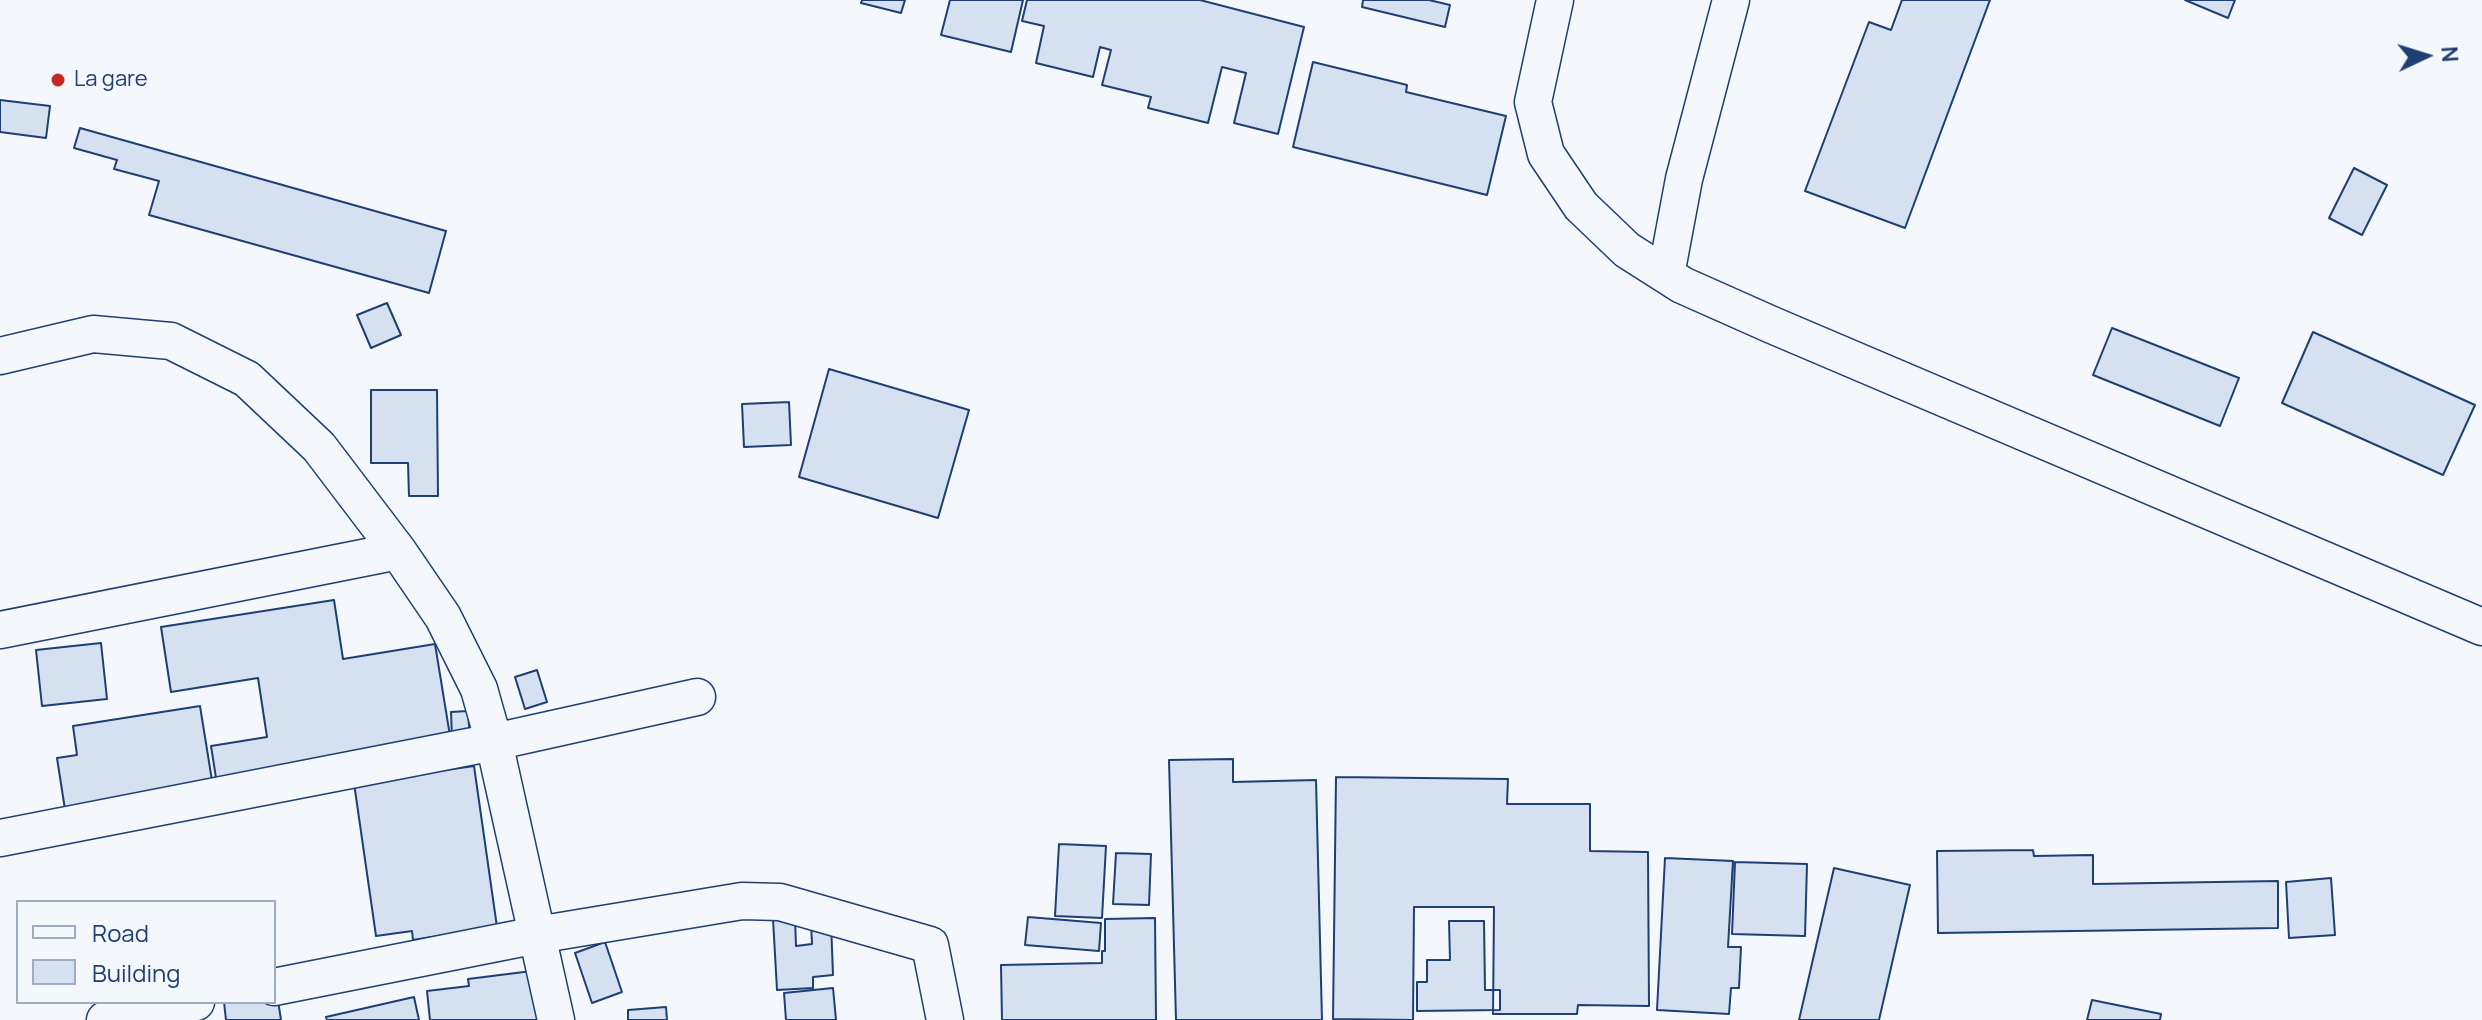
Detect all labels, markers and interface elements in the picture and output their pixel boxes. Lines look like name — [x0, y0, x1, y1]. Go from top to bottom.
north arrow — [2386, 16, 2466, 96]
text: N — [2434, 45, 2465, 63]
place label: La gare — [74, 67, 148, 93]
marker: La gare — [49, 71, 67, 89]
legend — [16, 900, 276, 1004]
text: Road — [92, 916, 149, 949]
text: Building — [92, 956, 180, 989]

